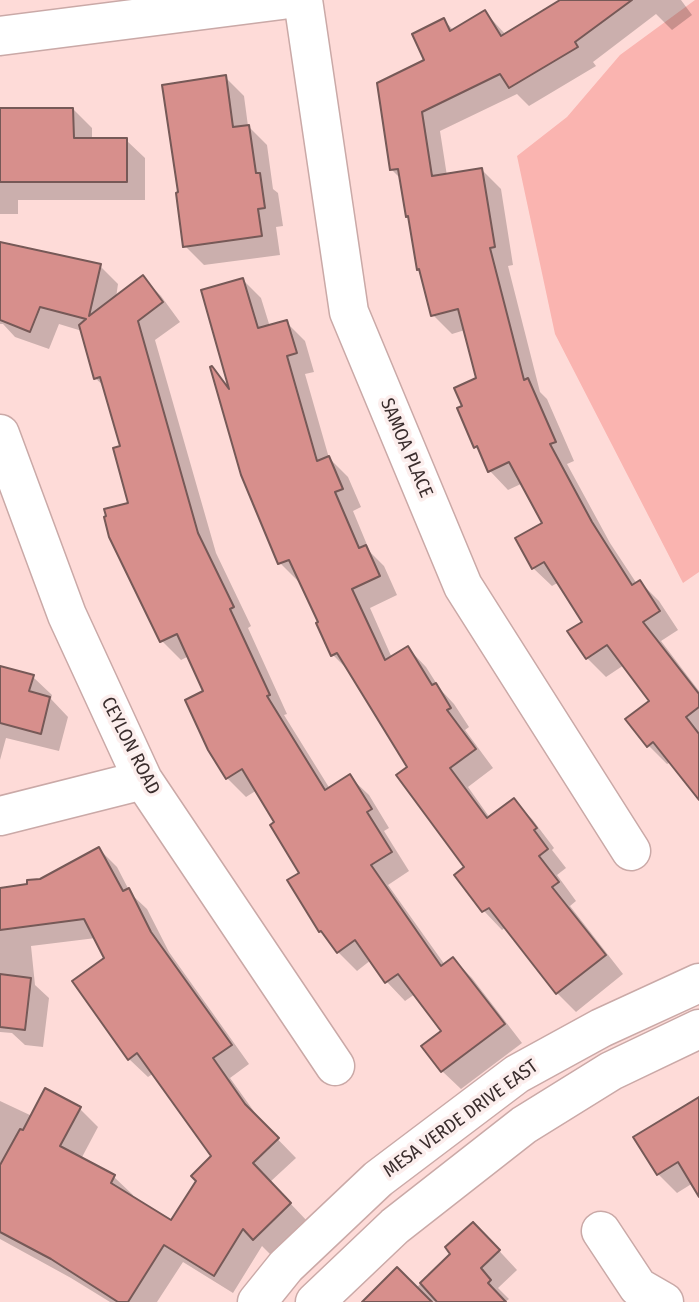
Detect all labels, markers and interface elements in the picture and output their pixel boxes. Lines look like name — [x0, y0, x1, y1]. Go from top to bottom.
street label: SAMOA PLACE — [375, 395, 437, 501]
street label: CEYLON ROAD — [96, 693, 164, 799]
street label: MESA VERDE DRIVE EAST — [379, 1055, 543, 1183]

